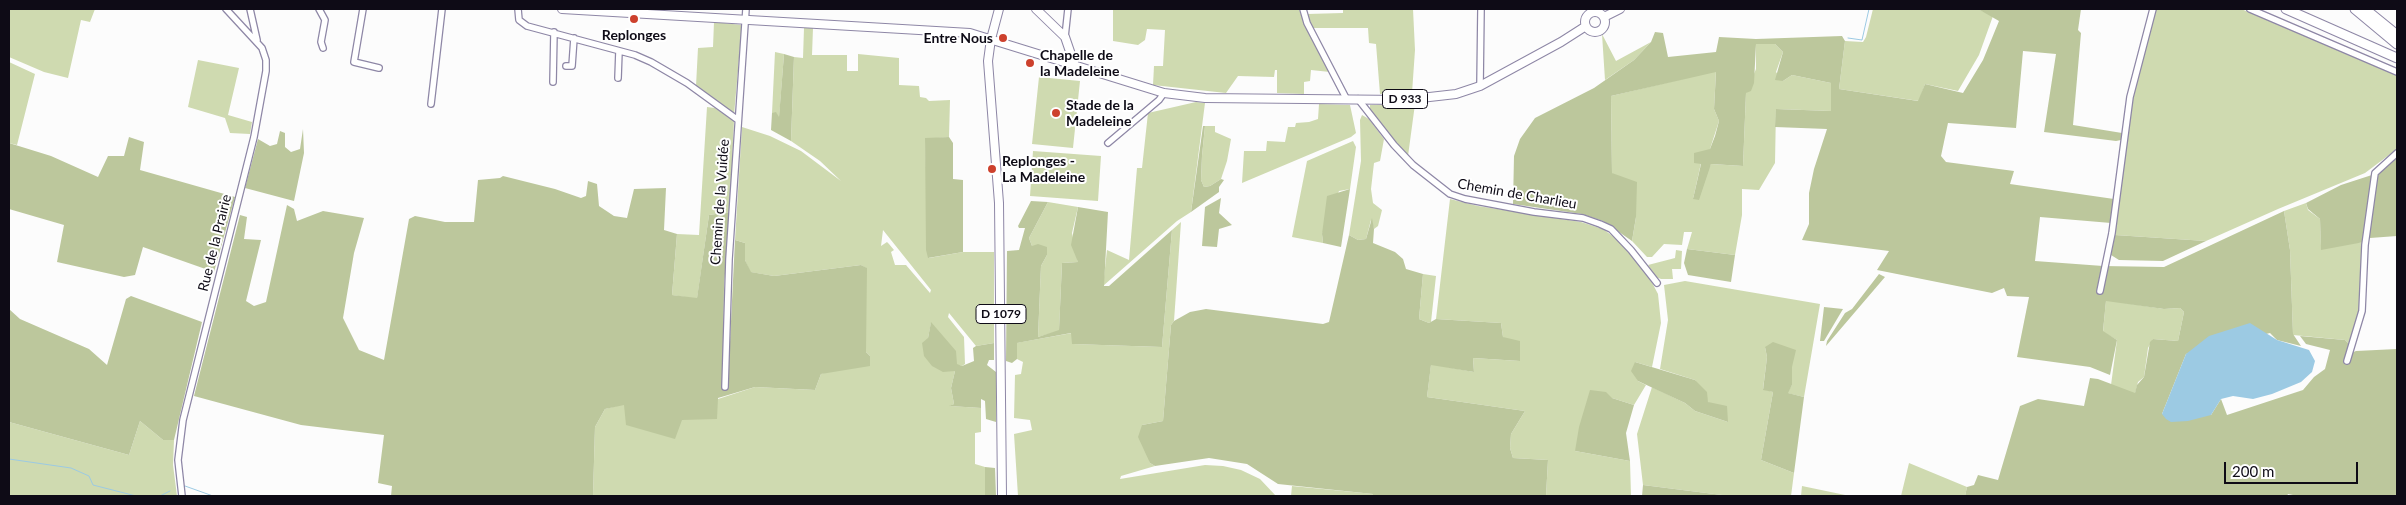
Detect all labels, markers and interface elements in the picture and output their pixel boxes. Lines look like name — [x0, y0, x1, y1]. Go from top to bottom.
marker: Replonges — [628, 13, 640, 25]
place label: Replonges — [602, 27, 666, 43]
place label: Entre Nous — [924, 30, 993, 46]
marker: Entre Nous — [997, 32, 1009, 44]
place label: Chapelle de la Madeleine — [1040, 47, 1119, 80]
marker: Chapelle de la Madeleine — [1024, 57, 1036, 69]
road number: D 933 — [1382, 90, 1428, 108]
place label: Stade de la Madeleine — [1066, 97, 1134, 130]
marker: Stade de la Madeleine — [1050, 107, 1062, 119]
street label: Chemin de la Vuidée — [707, 139, 733, 265]
place label: Replonges - La Madeleine — [1002, 153, 1085, 186]
marker: Replonges - La Madeleine — [986, 163, 998, 175]
street label: Chemin de Charlieu — [1456, 175, 1578, 213]
street label: Rue de la Prairie — [195, 193, 235, 293]
road number: D 1079 — [976, 304, 1026, 324]
scale bar — [2226, 452, 2360, 484]
text: 200 m — [2232, 462, 2274, 480]

